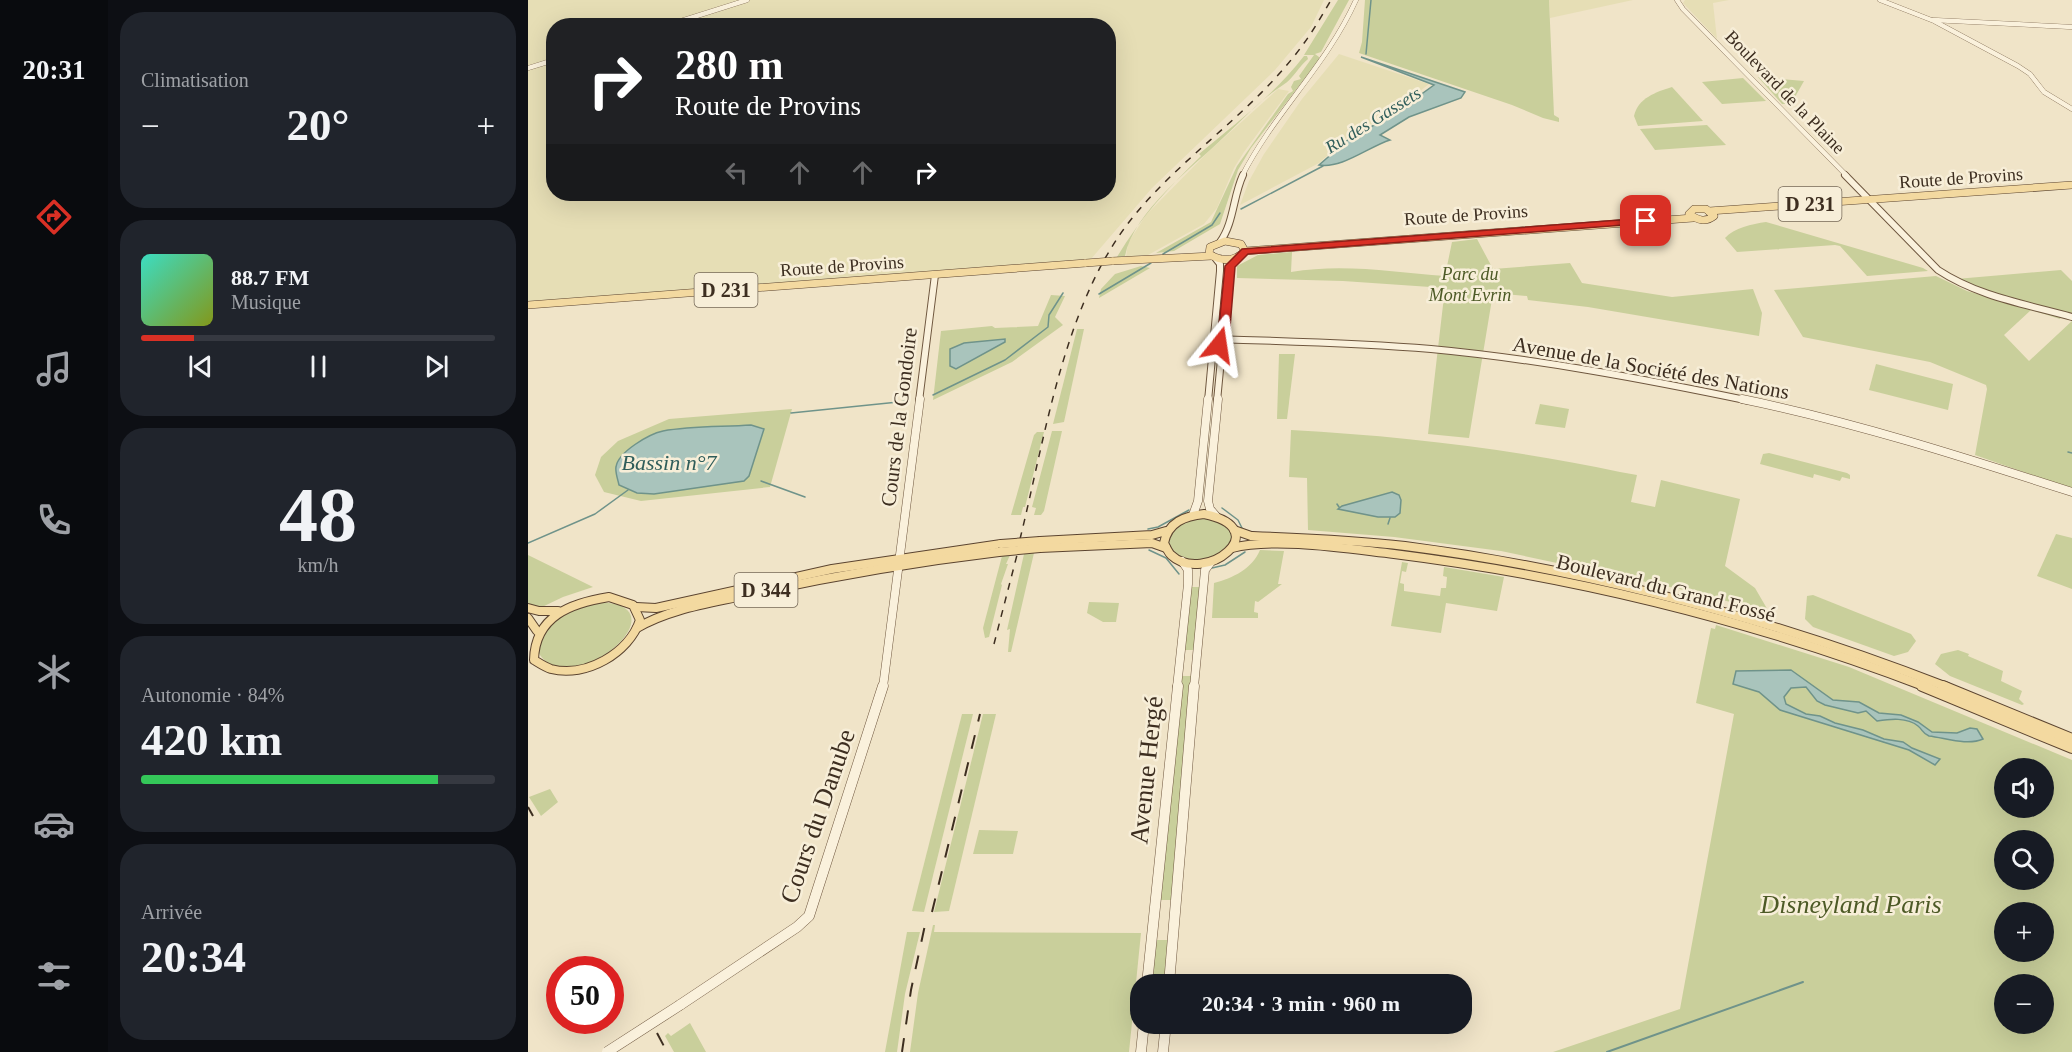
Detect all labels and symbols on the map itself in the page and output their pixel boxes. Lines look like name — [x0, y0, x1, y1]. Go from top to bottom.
street label: Boulevard de la Plaine — [1721, 26, 1849, 158]
water label: Ru des Gassets — [1321, 83, 1425, 158]
street label: Route de Provins — [1898, 164, 2024, 192]
road number: D 231 — [1778, 187, 1842, 221]
pin — [1620, 195, 1671, 246]
street label: Route de Provins — [1403, 201, 1529, 229]
street label: Route de Provins — [779, 252, 905, 280]
park label: Parc du Mont Evrin — [1428, 264, 1511, 305]
road number: D 231 — [694, 273, 758, 307]
position arrow — [1187, 313, 1251, 377]
street label: Cours de la Gondoire — [876, 326, 922, 508]
street label: Avenue de la Société des Nations — [1511, 332, 1791, 404]
water label: Bassin n°7 — [622, 450, 717, 475]
street label: Boulevard du Grand Fossé — [1554, 549, 1778, 627]
road number: D 344 — [734, 573, 798, 607]
street label: Avenue Hergé — [1124, 695, 1169, 845]
street label: Cours du Danube — [774, 725, 861, 907]
park label: Disneyland Paris — [1759, 890, 1942, 919]
speed limit sign: 50 — [546, 956, 624, 1034]

